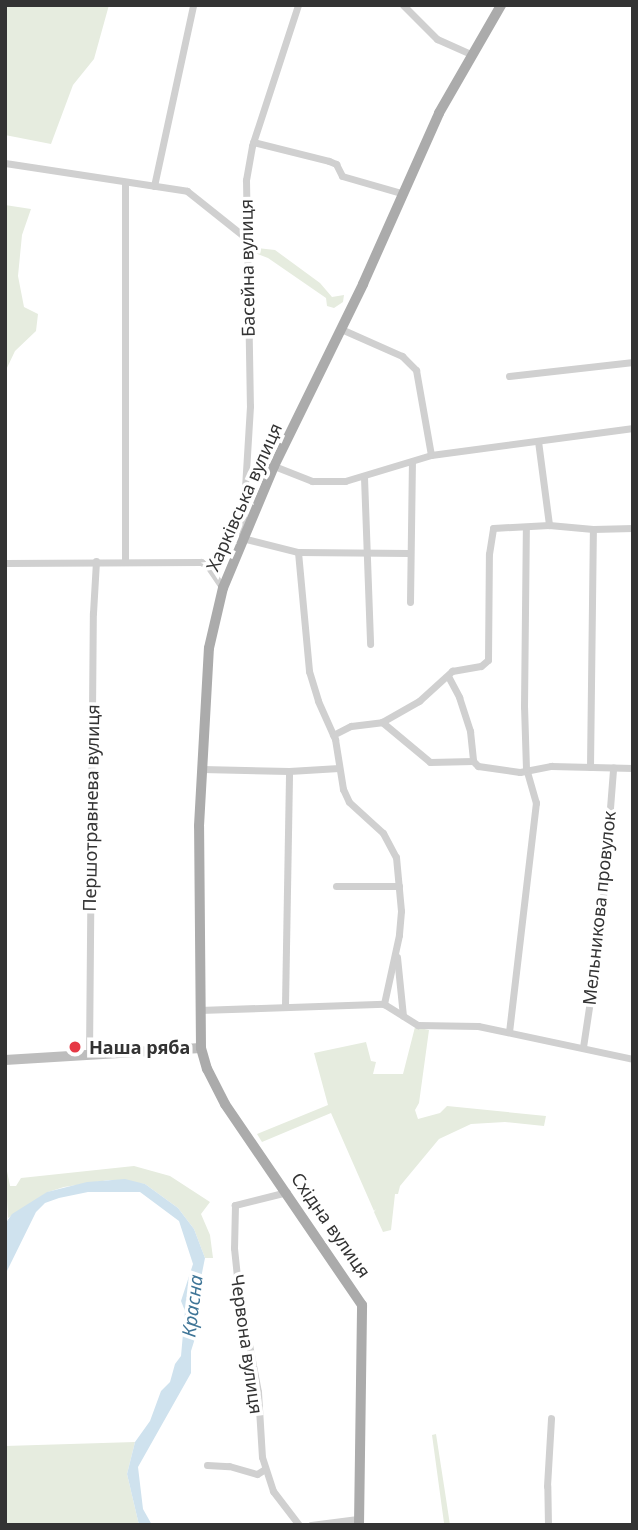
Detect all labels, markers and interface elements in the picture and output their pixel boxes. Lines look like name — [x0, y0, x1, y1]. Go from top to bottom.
street label: Басейна вулиця — [235, 199, 259, 337]
street label: Харківська вулиця — [202, 420, 286, 574]
street label: Першотравнева вулиця — [78, 704, 104, 912]
street label: Мельникова провулок — [578, 810, 620, 1006]
place label: Наша ряба — [89, 1036, 190, 1058]
marker: Наша ряба — [67, 1039, 83, 1055]
street label: Східна вулиця — [287, 1168, 375, 1282]
water label: Красна — [178, 1273, 208, 1339]
street label: Червона вулиця — [226, 1273, 268, 1415]

